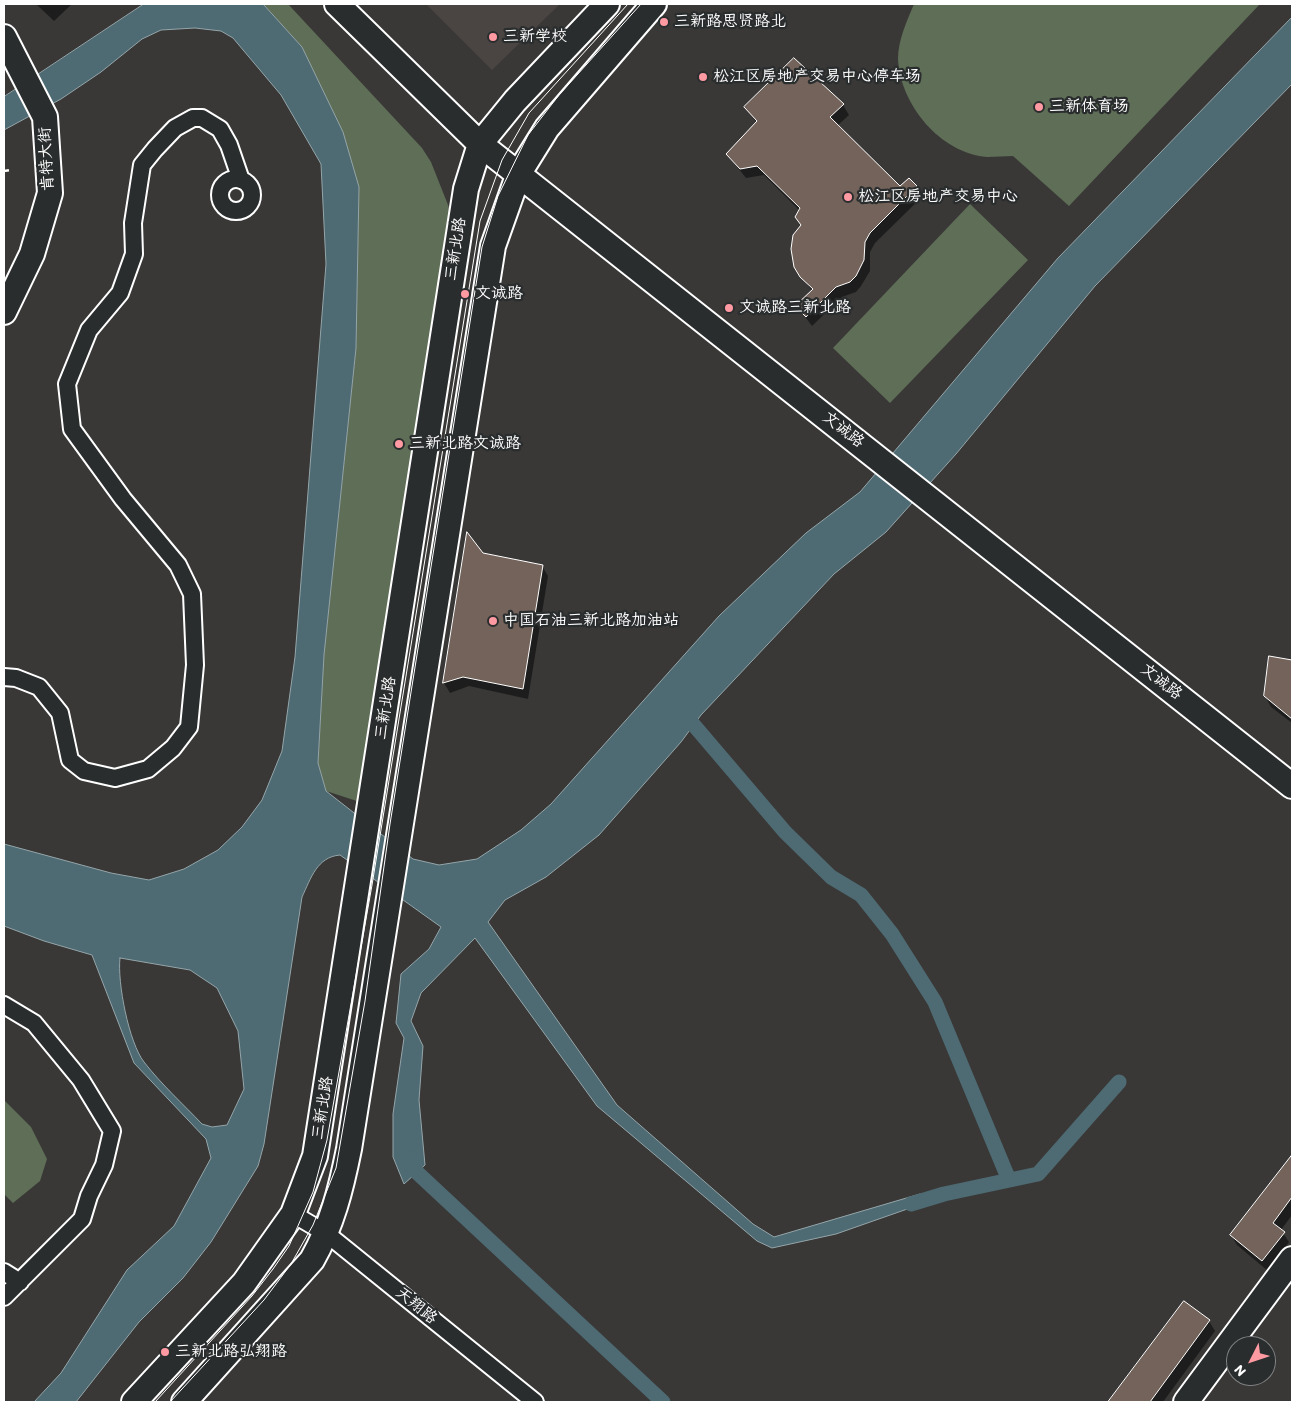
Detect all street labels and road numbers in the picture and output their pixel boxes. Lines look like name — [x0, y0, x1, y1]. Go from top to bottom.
street label: 肯特大街 — [36, 127, 58, 191]
street label: 三新北路 — [442, 216, 470, 282]
street label: 文诚路 — [818, 408, 868, 452]
street label: 文诚路 — [1136, 660, 1186, 704]
street label: 三新北路 — [372, 675, 400, 741]
street label: 三新北路 — [309, 1075, 337, 1141]
street label: 天翔路 — [391, 1283, 441, 1329]

